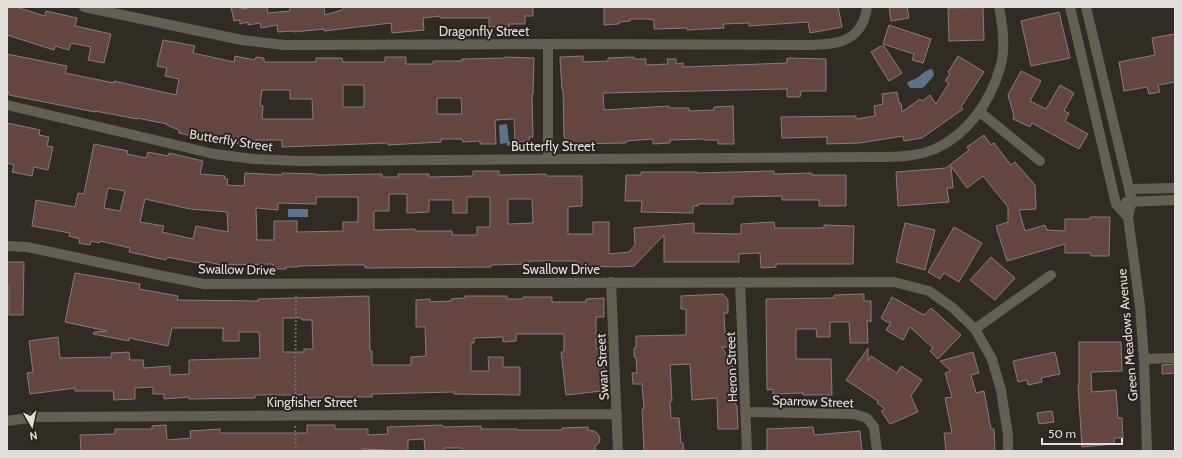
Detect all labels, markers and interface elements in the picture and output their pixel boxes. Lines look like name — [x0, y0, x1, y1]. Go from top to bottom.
street label: Dragonfly Street — [439, 23, 530, 39]
street label: Butterfly Street — [188, 126, 274, 155]
street label: Butterfly Street — [511, 138, 596, 154]
street label: Swallow Drive — [198, 260, 276, 278]
street label: Swallow Drive — [522, 261, 600, 277]
street label: Green Meadows Avenue — [1113, 268, 1141, 402]
street label: Heron Street — [722, 331, 740, 402]
street label: Swan Street — [592, 333, 612, 401]
street label: Sparrow Street — [772, 392, 855, 410]
street label: Kingfisher Street — [267, 394, 358, 410]
north arrow — [12, 406, 52, 446]
scale bar — [1042, 420, 1122, 446]
text: 50 m — [1048, 426, 1076, 441]
text: N — [29, 428, 39, 443]

